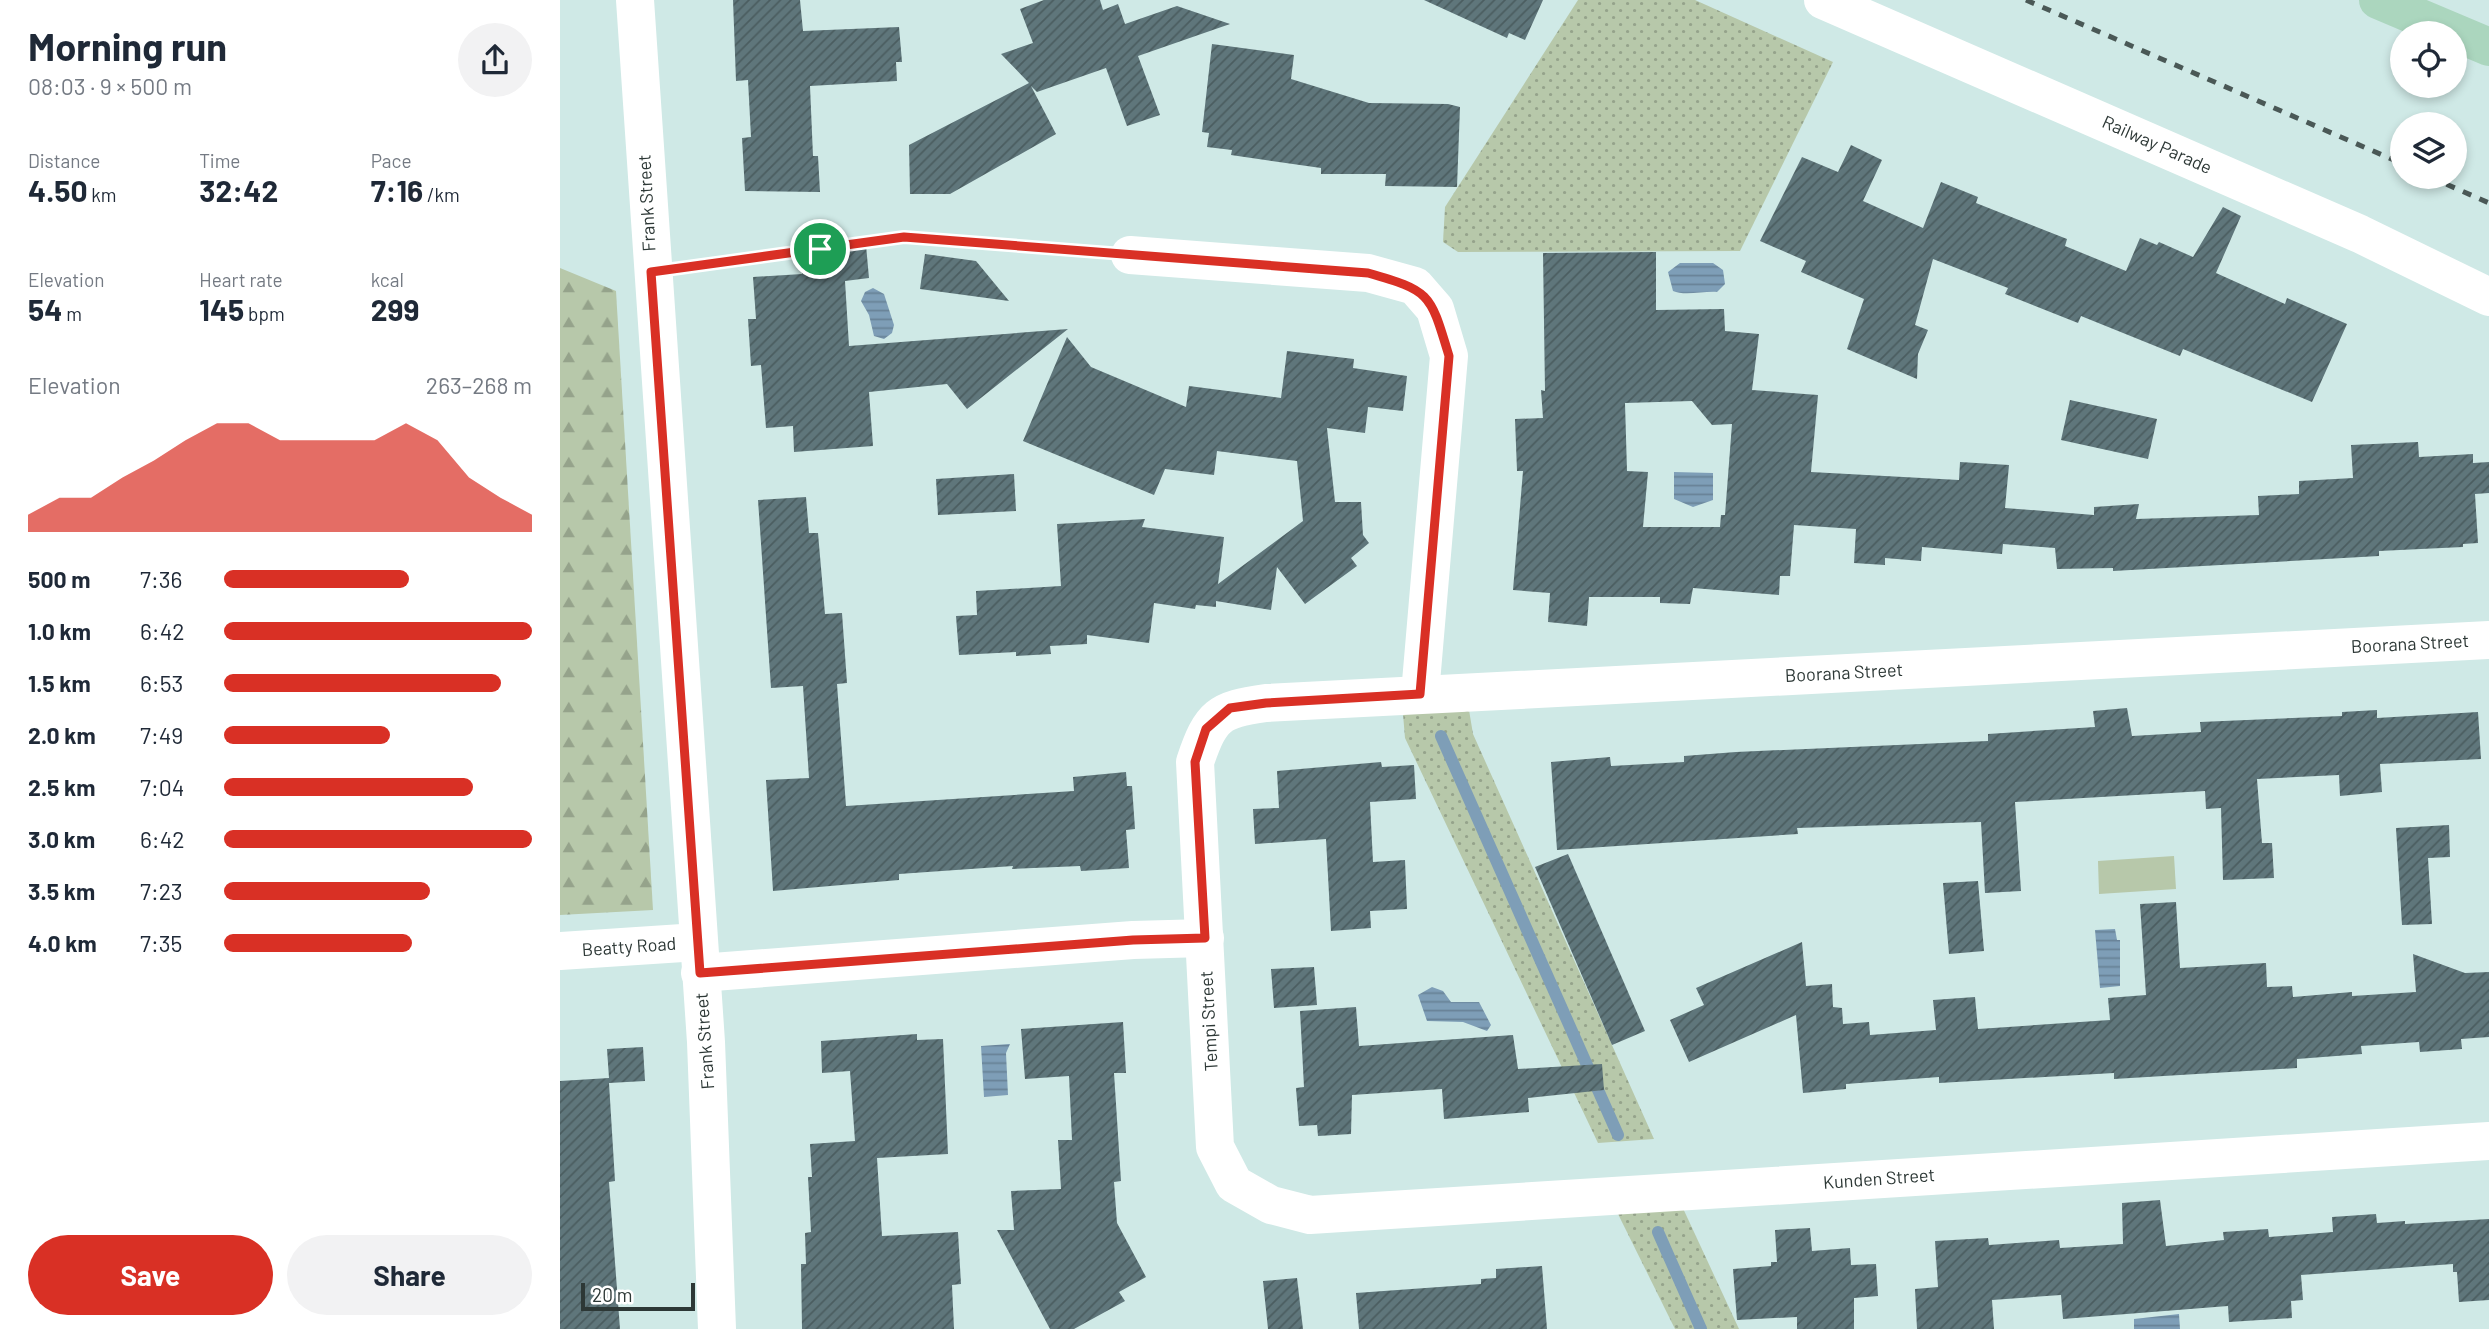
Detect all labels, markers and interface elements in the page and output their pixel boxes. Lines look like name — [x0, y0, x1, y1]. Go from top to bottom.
map controls — [2390, 21, 2467, 189]
button: locate — [2390, 21, 2467, 98]
text: Morning run — [28, 23, 227, 69]
button: share — [458, 23, 532, 97]
text: 08:03 · 9 × 500 m — [28, 72, 192, 100]
street label: Railway Parade — [2099, 110, 2216, 178]
button: layers — [2390, 112, 2467, 189]
text: Distance — [28, 149, 100, 172]
text: Time — [199, 149, 240, 172]
text: Pace — [371, 149, 412, 172]
street label: Frank Street — [632, 154, 660, 252]
text: 4.50 — [28, 172, 88, 208]
text: 32:42 — [199, 172, 278, 208]
text: 7:16 — [371, 172, 423, 208]
text: km — [88, 183, 117, 206]
text: /km — [423, 183, 460, 206]
pin — [790, 219, 850, 279]
icon: arrive — [801, 230, 839, 268]
text: Elevation — [28, 268, 105, 291]
text: Heart rate — [199, 268, 283, 291]
text: kcal — [371, 268, 404, 291]
text: 54 — [28, 291, 62, 327]
text: 145 — [199, 291, 244, 327]
text: 299 — [371, 291, 419, 327]
text: m — [62, 302, 82, 325]
text: bpm — [244, 302, 285, 325]
text: Elevation — [28, 371, 121, 399]
text: 263–268 m — [426, 371, 532, 399]
text: 500 m — [28, 565, 90, 593]
text: 7:36 — [140, 565, 182, 593]
text: 1.0 km — [28, 617, 91, 645]
text: 6:42 — [140, 617, 185, 645]
street label: Boorana Street — [2350, 629, 2470, 657]
street label: Boorana Street — [1784, 658, 1904, 686]
text: 1.5 km — [28, 669, 91, 697]
text: 6:53 — [140, 669, 183, 697]
text: 2.0 km — [28, 721, 96, 749]
text: 7:49 — [140, 721, 183, 749]
text: 2.5 km — [28, 773, 96, 801]
text: 7:04 — [140, 773, 184, 801]
text: 3.0 km — [28, 825, 95, 853]
text: 6:42 — [140, 825, 185, 853]
text: 3.5 km — [28, 877, 95, 905]
text: 7:23 — [140, 877, 183, 905]
text: 4.0 km — [28, 929, 97, 957]
text: 7:35 — [140, 929, 182, 957]
street label: Beatty Road — [581, 932, 677, 960]
street label: Tempi Street — [1194, 970, 1222, 1072]
street label: Frank Street — [690, 992, 718, 1090]
street label: Kunden Street — [1822, 1163, 1936, 1193]
button: Save — [28, 1235, 273, 1315]
button: Share — [287, 1235, 532, 1315]
scale bar — [581, 1280, 695, 1312]
text: 20 m — [592, 1283, 632, 1306]

